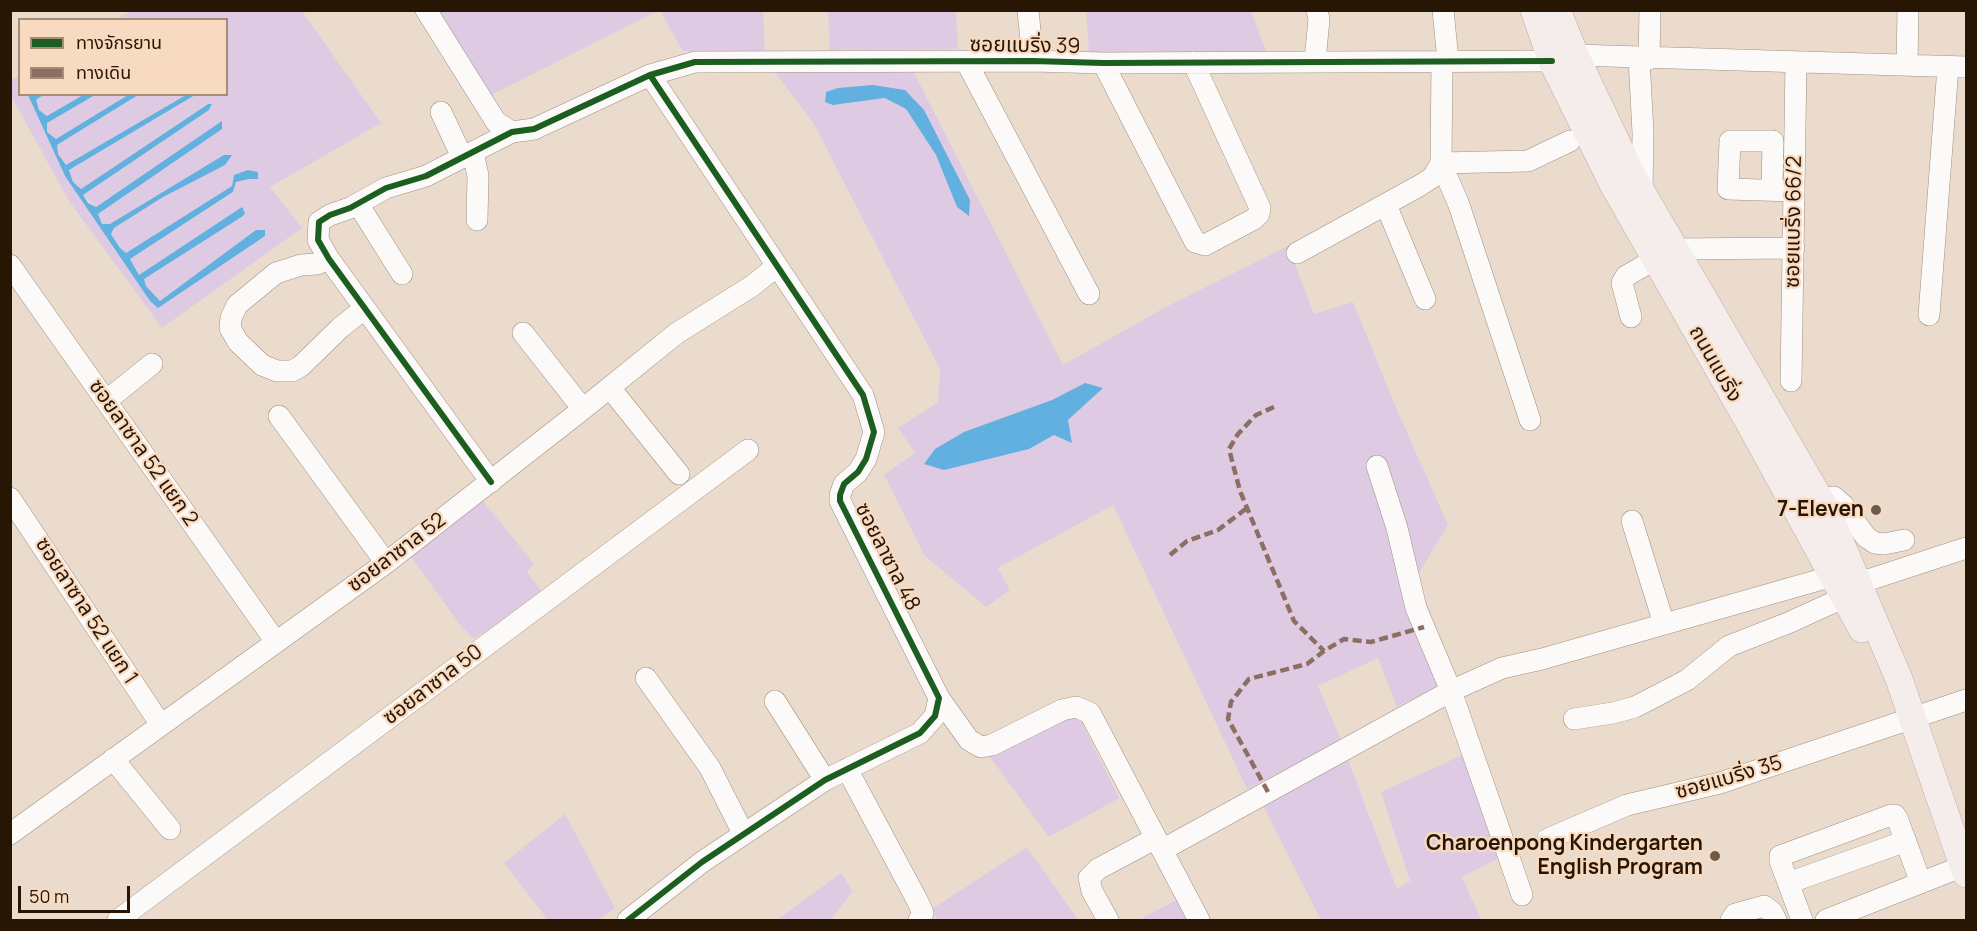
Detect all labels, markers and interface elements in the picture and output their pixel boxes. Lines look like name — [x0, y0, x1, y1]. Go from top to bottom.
legend — [18, 18, 228, 96]
text: ทางจักรยาน — [76, 30, 162, 54]
street label: ซอยแบริ่ง 39 — [969, 32, 1081, 60]
text: ทางเดิน — [76, 60, 131, 84]
street label: ซอยแบริ่ง 66/2 — [1780, 156, 1808, 288]
street label: ถนนแบริ่ง — [1683, 321, 1747, 407]
street label: ซอยลาซาล 52 แยก 2 — [83, 375, 203, 531]
place label: 7-Eleven — [1777, 497, 1864, 523]
street label: ซอยลาซาล 48 — [849, 499, 925, 615]
marker: 7-Eleven — [1869, 503, 1883, 517]
street label: ซอยลาซาล 52 — [343, 508, 451, 598]
street label: ซอยลาซาล 52 แยก 1 — [29, 533, 143, 689]
street label: ซอยลาซาล 50 — [378, 639, 488, 731]
street label: ซอยแบริ่ง 35 — [1673, 751, 1785, 805]
place label: Charoenpong Kindergarten English Program — [1426, 831, 1703, 881]
marker: Charoenpong Kindergarten English Program — [1708, 849, 1722, 863]
scale bar — [21, 874, 134, 912]
text: 50 m — [29, 884, 69, 908]

